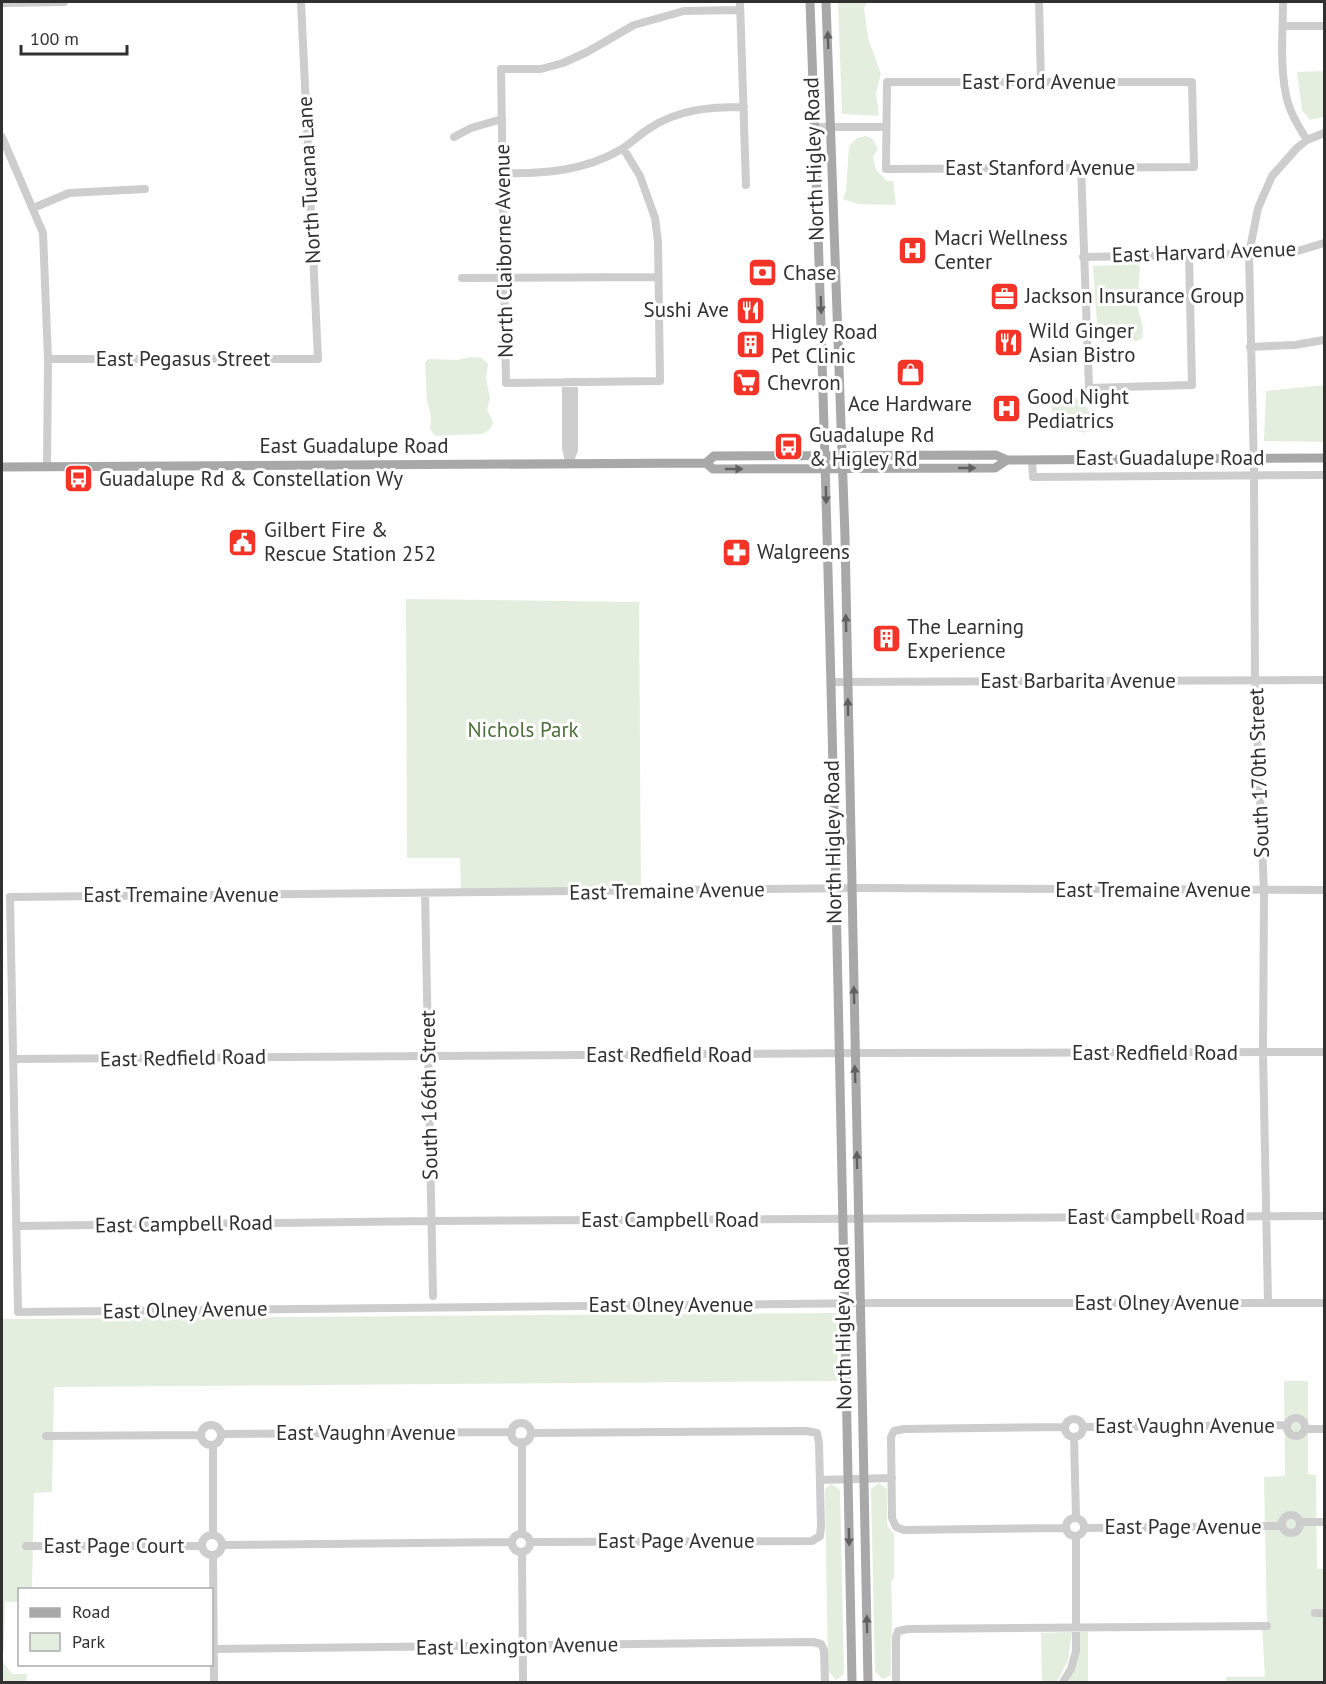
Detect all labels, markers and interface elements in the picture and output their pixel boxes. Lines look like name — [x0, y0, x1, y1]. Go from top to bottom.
scale bar — [21, 18, 128, 56]
text: 100 m — [30, 27, 79, 50]
one-way arrow — [823, 31, 832, 50]
street label: East Ford Avenue — [962, 68, 1116, 95]
street label: North Higley Road — [797, 77, 830, 241]
street label: North Tucana Lane — [291, 95, 326, 265]
street label: North Claiborne Avenue — [488, 144, 519, 358]
street label: East Stanford Avenue — [945, 154, 1135, 181]
place label: Macri Wellness Center — [934, 224, 1068, 275]
hospital icon: Macri Wellness Center — [897, 234, 929, 266]
street label: East Harvard Avenue — [1111, 235, 1297, 268]
bank icon: Chase — [746, 257, 778, 289]
place label: Chase — [783, 259, 836, 286]
office icon: Jackson Insurance Group — [988, 280, 1020, 312]
place label: Jackson Insurance Group — [1024, 282, 1244, 309]
restaurant icon: Sushi Ave — [734, 294, 766, 326]
place label: Sushi Ave — [644, 296, 729, 323]
one-way arrow — [816, 296, 826, 315]
place label: Wild Ginger Asian Bistro — [1029, 317, 1136, 368]
place label: Higley Road Pet Clinic — [771, 318, 877, 369]
restaurant icon: Wild Ginger Asian Bistro — [992, 327, 1024, 359]
building icon: Higley Road Pet Clinic — [734, 328, 766, 360]
street label: East Pegasus Street — [96, 345, 270, 372]
shop icon: Ace Hardware — [894, 357, 926, 389]
supermarket icon: Chevron — [730, 367, 762, 399]
place label: Chevron — [767, 369, 841, 396]
place label: Good Night Pediatrics — [1027, 383, 1129, 434]
place label: Ace Hardware — [848, 390, 972, 417]
hospital icon: Good Night Pediatrics — [990, 393, 1022, 425]
place label: Guadalupe Rd & Higley Rd — [809, 421, 934, 472]
bus stop icon: Guadalupe Rd & Higley Rd — [772, 431, 804, 463]
street label: East Guadalupe Road — [259, 432, 449, 459]
street label: East Guadalupe Road — [1075, 444, 1265, 471]
bus stop icon: Guadalupe Rd & Constellation Wy — [62, 463, 94, 495]
one-way arrow — [957, 463, 976, 473]
one-way arrow — [724, 464, 743, 474]
place label: Guadalupe Rd & Constellation Wy — [99, 465, 403, 492]
one-way arrow — [821, 486, 830, 505]
place label: Gilbert Fire & Rescue Station 252 — [264, 516, 436, 567]
public building icon: Gilbert Fire & Rescue Station 252 — [227, 526, 259, 558]
pharmacy icon: Walgreens — [720, 536, 752, 568]
place label: Walgreens — [757, 538, 850, 565]
one-way arrow — [842, 613, 851, 632]
place label: The Learning Experience — [907, 613, 1024, 664]
building icon: The Learning Experience — [870, 623, 902, 655]
street label: East Barbarita Avenue — [980, 667, 1176, 694]
street label: South 170th Street — [1242, 688, 1275, 858]
one-way arrow — [843, 697, 852, 716]
park label: Nichols Park — [467, 716, 579, 743]
street label: North Higley Road — [818, 760, 847, 924]
street label: East Tremaine Avenue — [569, 875, 765, 906]
street label: East Tremaine Avenue — [1055, 876, 1251, 903]
street label: East Tremaine Avenue — [83, 881, 279, 908]
one-way arrow — [849, 985, 859, 1004]
street label: South 166th Street — [414, 1010, 443, 1180]
street label: East Redfield Road — [1072, 1039, 1238, 1066]
street label: East Redfield Road — [586, 1041, 752, 1068]
street label: East Redfield Road — [100, 1043, 266, 1072]
one-way arrow — [850, 1064, 860, 1083]
one-way arrow — [852, 1150, 862, 1169]
street label: East Campbell Road — [1067, 1203, 1245, 1230]
street label: East Campbell Road — [581, 1206, 759, 1233]
street label: East Campbell Road — [95, 1208, 273, 1239]
street label: North Higley Road — [828, 1246, 857, 1410]
street label: East Olney Avenue — [1075, 1289, 1239, 1316]
street label: East Olney Avenue — [589, 1291, 753, 1318]
street label: East Olney Avenue — [102, 1295, 268, 1324]
street label: East Vaughn Avenue — [1095, 1412, 1275, 1439]
street label: East Vaughn Avenue — [276, 1419, 456, 1446]
street label: East Page Avenue — [1104, 1513, 1262, 1540]
street label: East Page Avenue — [597, 1527, 755, 1554]
one-way arrow — [844, 1528, 853, 1547]
street label: East Page Court — [44, 1532, 184, 1559]
legend — [18, 1588, 213, 1666]
text: Road — [72, 1600, 110, 1623]
one-way arrow — [862, 1615, 872, 1634]
text: Park — [72, 1630, 105, 1653]
street label: East Lexington Avenue — [416, 1630, 618, 1661]

